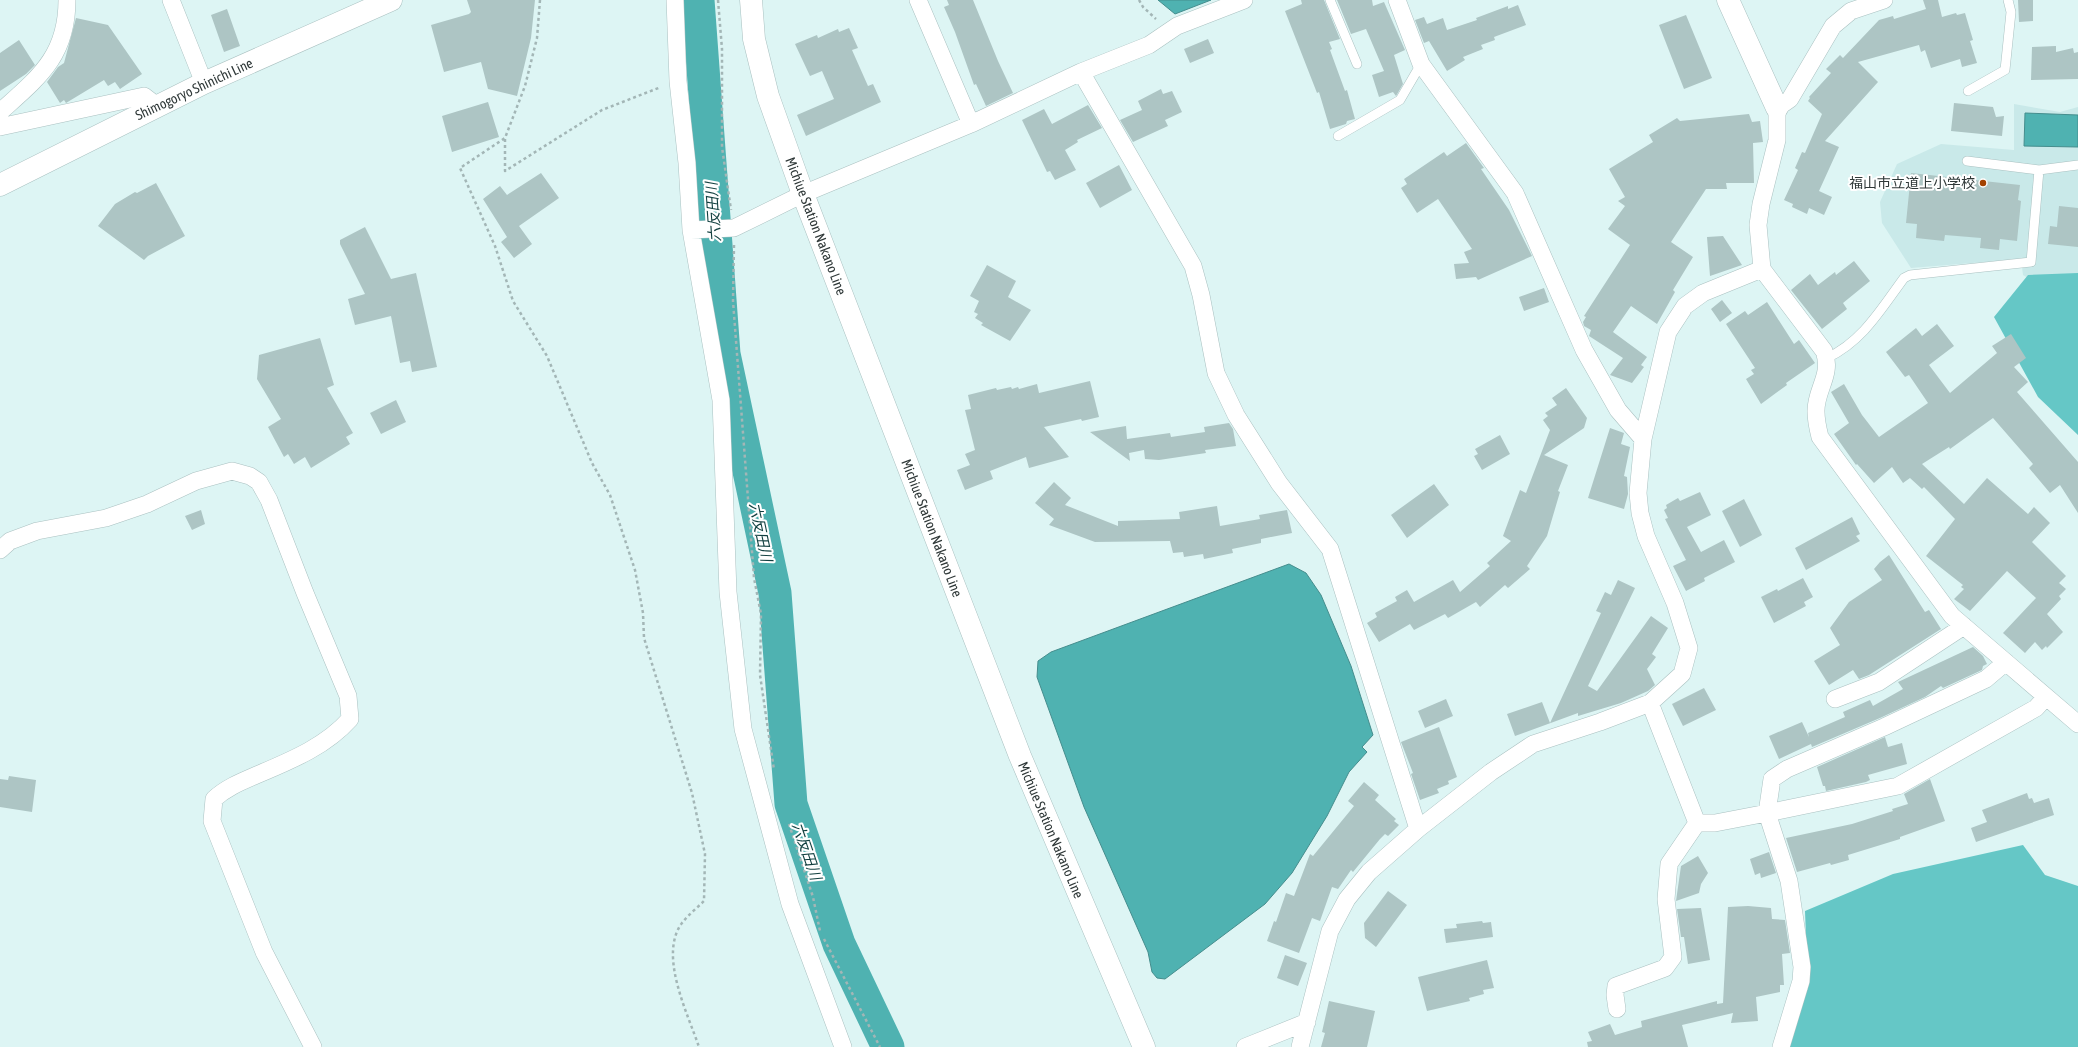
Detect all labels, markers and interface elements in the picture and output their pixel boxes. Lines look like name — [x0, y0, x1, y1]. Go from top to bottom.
street label: Shimogoryo Shinichi Line — [133, 55, 255, 123]
street label: Michiue Station Nakano Line — [782, 155, 850, 297]
place label: 福山市立道上小学校 — [1849, 175, 1975, 191]
marker: 福山市立道上小学校 — [1978, 178, 1988, 188]
water label: 六反田川 — [702, 179, 724, 243]
street label: Michiue Station Nakano Line — [898, 457, 966, 599]
water label: 六反田川 — [746, 501, 776, 565]
street label: Michiue Station Nakano Line — [1015, 760, 1087, 900]
water label: 六反田川 — [789, 820, 825, 884]

